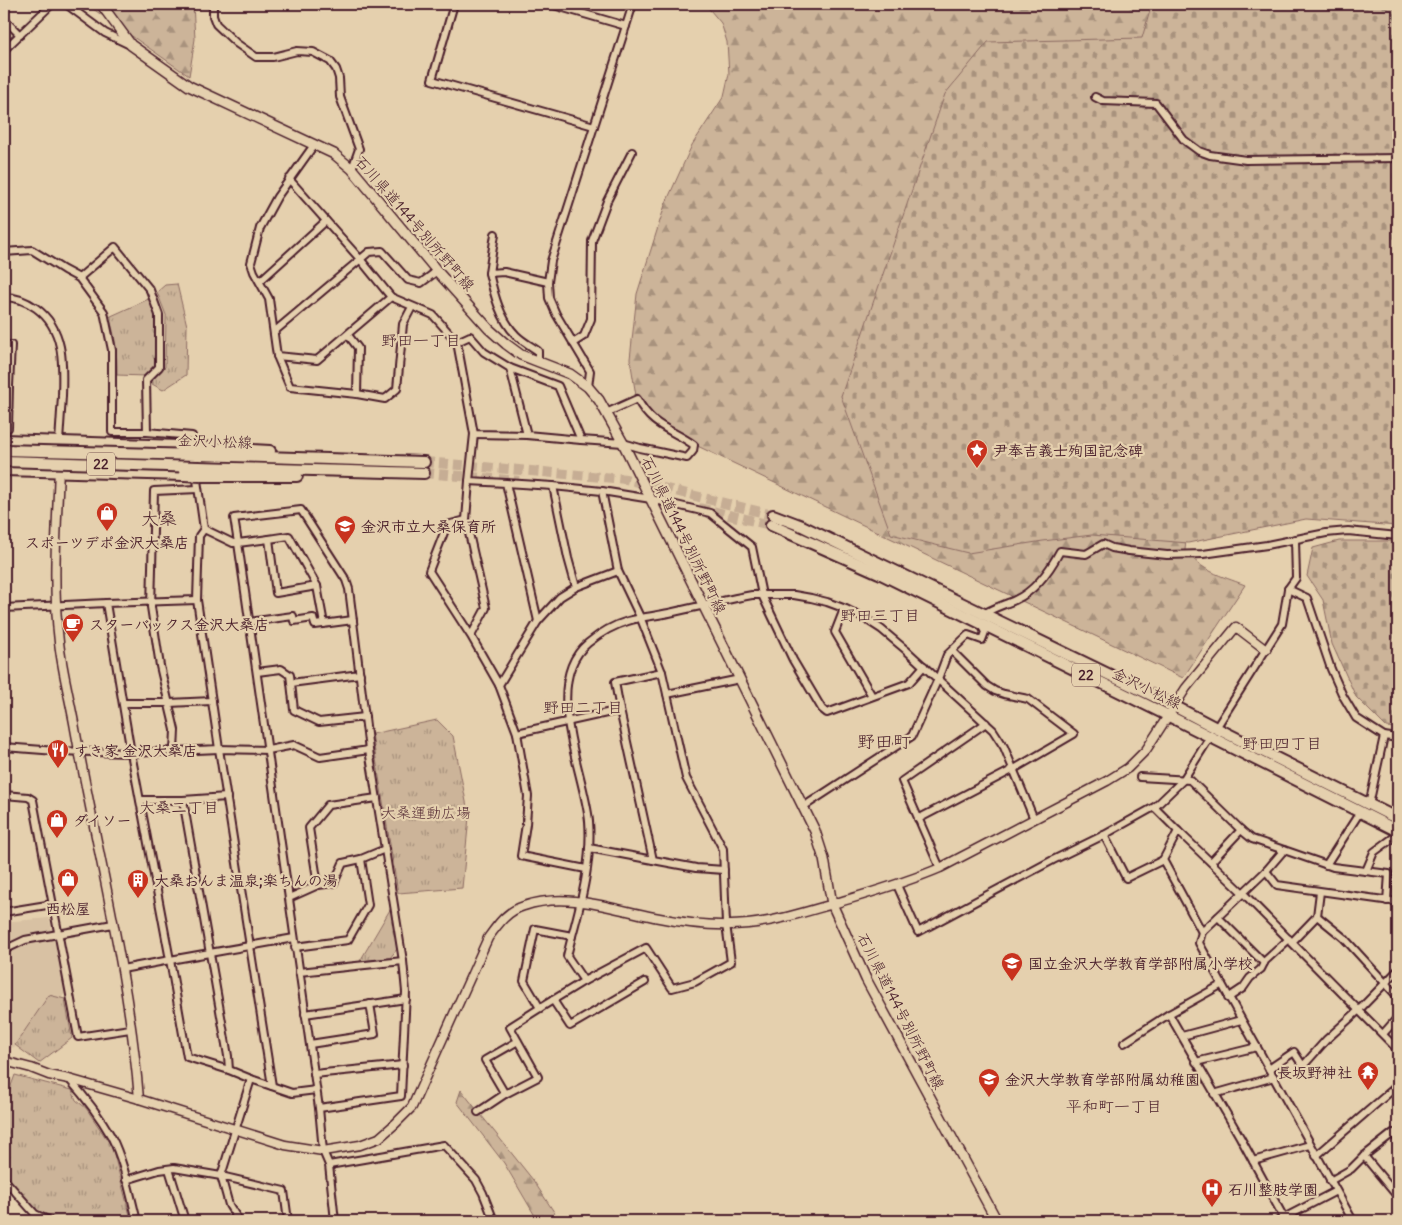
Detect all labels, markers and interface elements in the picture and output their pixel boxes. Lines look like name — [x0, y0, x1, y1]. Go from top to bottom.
street label: 石川県道144号別所野町線 — [351, 151, 479, 295]
district label: 野田一丁目 — [381, 330, 461, 350]
street label: 金沢小松線 — [177, 430, 253, 452]
place icon: 尹奉吉義士殉国記念碑 — [965, 438, 989, 469]
place label: 尹奉吉義士殉国記念碑 — [993, 441, 1143, 460]
road number: 22 — [87, 452, 115, 476]
street label: 石川県道144号別所野町線 — [637, 453, 731, 617]
shop icon: スポーツデポ金沢大桑店 — [95, 501, 119, 532]
district label: 大桑 — [141, 507, 177, 530]
school or university icon: 金沢市立大桑保育所 — [333, 514, 357, 545]
place label: 金沢市立大桑保育所 — [361, 517, 496, 536]
place label: スポーツデポ金沢大桑店 — [25, 533, 189, 552]
district label: 野田三丁目 — [840, 605, 920, 625]
cafe icon: スターバックス金沢大桑店 — [61, 612, 85, 643]
place label: スターバックス金沢大桑店 — [89, 615, 269, 634]
street label: 金沢小松線 — [1109, 663, 1185, 713]
road number: 22 — [1072, 664, 1100, 686]
district label: 野田二丁目 — [543, 697, 623, 717]
district label: 野田町 — [857, 730, 911, 753]
district label: 野田四丁目 — [1242, 733, 1322, 753]
restaurant icon: すき家 金沢大桑店 — [46, 738, 70, 769]
place label: すき家 金沢大桑店 — [74, 741, 198, 760]
district label: 大桑二丁目 — [139, 797, 219, 817]
park label: 大桑運動広場 — [381, 803, 471, 822]
shop icon: ダイソー — [45, 808, 69, 839]
place label: ダイソー — [73, 811, 132, 830]
shop icon: 西松屋 — [56, 867, 80, 898]
building icon: 大桑おんま温泉;楽ちんの湯 — [126, 868, 150, 899]
place label: 大桑おんま温泉;楽ちんの湯 — [154, 871, 338, 890]
place label: 西松屋 — [45, 899, 91, 918]
street label: 石川県道144号別所野町線 — [853, 929, 949, 1093]
school or university icon: 国立金沢大学教育学部附属小学校 — [1000, 951, 1024, 982]
place label: 国立金沢大学教育学部附属小学校 — [1028, 954, 1253, 973]
temple icon: 長坂野神社 — [1356, 1060, 1380, 1091]
place label: 長坂野神社 — [1277, 1063, 1352, 1082]
school or university icon: 金沢大学教育学部附属幼稚園 — [977, 1067, 1001, 1098]
place label: 金沢大学教育学部附属幼稚園 — [1005, 1070, 1200, 1089]
district label: 平和町一丁目 — [1066, 1096, 1162, 1116]
hospital icon: 石川整肢学園 — [1200, 1177, 1224, 1208]
place label: 石川整肢学園 — [1228, 1180, 1318, 1199]

